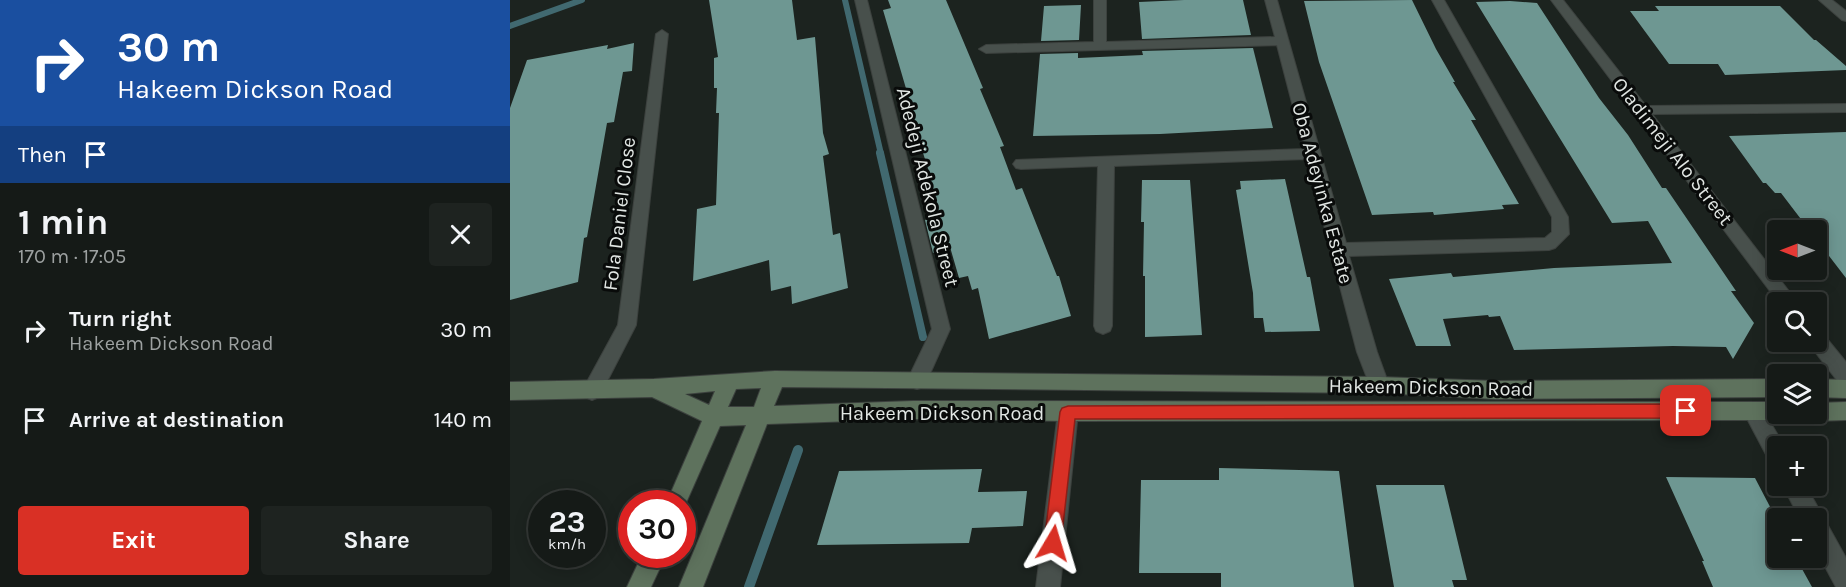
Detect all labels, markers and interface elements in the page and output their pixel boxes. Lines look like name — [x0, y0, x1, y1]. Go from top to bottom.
text: 30 m — [117, 22, 220, 72]
icon: right — [18, 24, 96, 102]
text: Hakeem Dickson Road — [117, 73, 393, 105]
street label: Oladimeji Alo Street — [1608, 73, 1738, 230]
street label: Adedeji Adekola Street — [892, 85, 964, 290]
street label: Oba Adeyinka Estate — [1287, 100, 1358, 286]
street label: Fola Daniel Close — [599, 136, 640, 292]
icon: arrive — [79, 138, 112, 171]
text: Then — [18, 142, 67, 168]
text: 1 min — [18, 201, 108, 243]
button: close — [429, 203, 492, 266]
north arrow — [1767, 220, 1827, 280]
map controls — [1767, 220, 1827, 568]
text: 170 m · 17:05 — [18, 245, 126, 268]
button: search — [1767, 292, 1827, 352]
text: Turn right — [69, 306, 172, 332]
icon: right — [18, 314, 51, 347]
text: 30 m — [440, 317, 492, 343]
text: Hakeem Dickson Road — [69, 332, 274, 355]
button: layers — [1767, 364, 1827, 424]
street label: Hakeem Dickson Road — [1328, 374, 1534, 401]
pin — [1660, 385, 1711, 436]
icon: arrive — [1669, 394, 1702, 427]
street label: Hakeem Dickson Road — [840, 402, 1044, 425]
icon: arrive — [18, 404, 51, 437]
text: Arrive at destination — [69, 407, 284, 433]
text: 140 m — [434, 407, 492, 433]
button: + — [1767, 436, 1827, 496]
speed limit sign: 30 — [618, 490, 696, 568]
text: 23 — [549, 504, 585, 540]
button: Exit — [18, 506, 249, 575]
button: Share — [261, 506, 492, 575]
button: − — [1767, 508, 1827, 568]
position arrow — [1021, 511, 1085, 575]
text: km/h — [548, 535, 586, 553]

